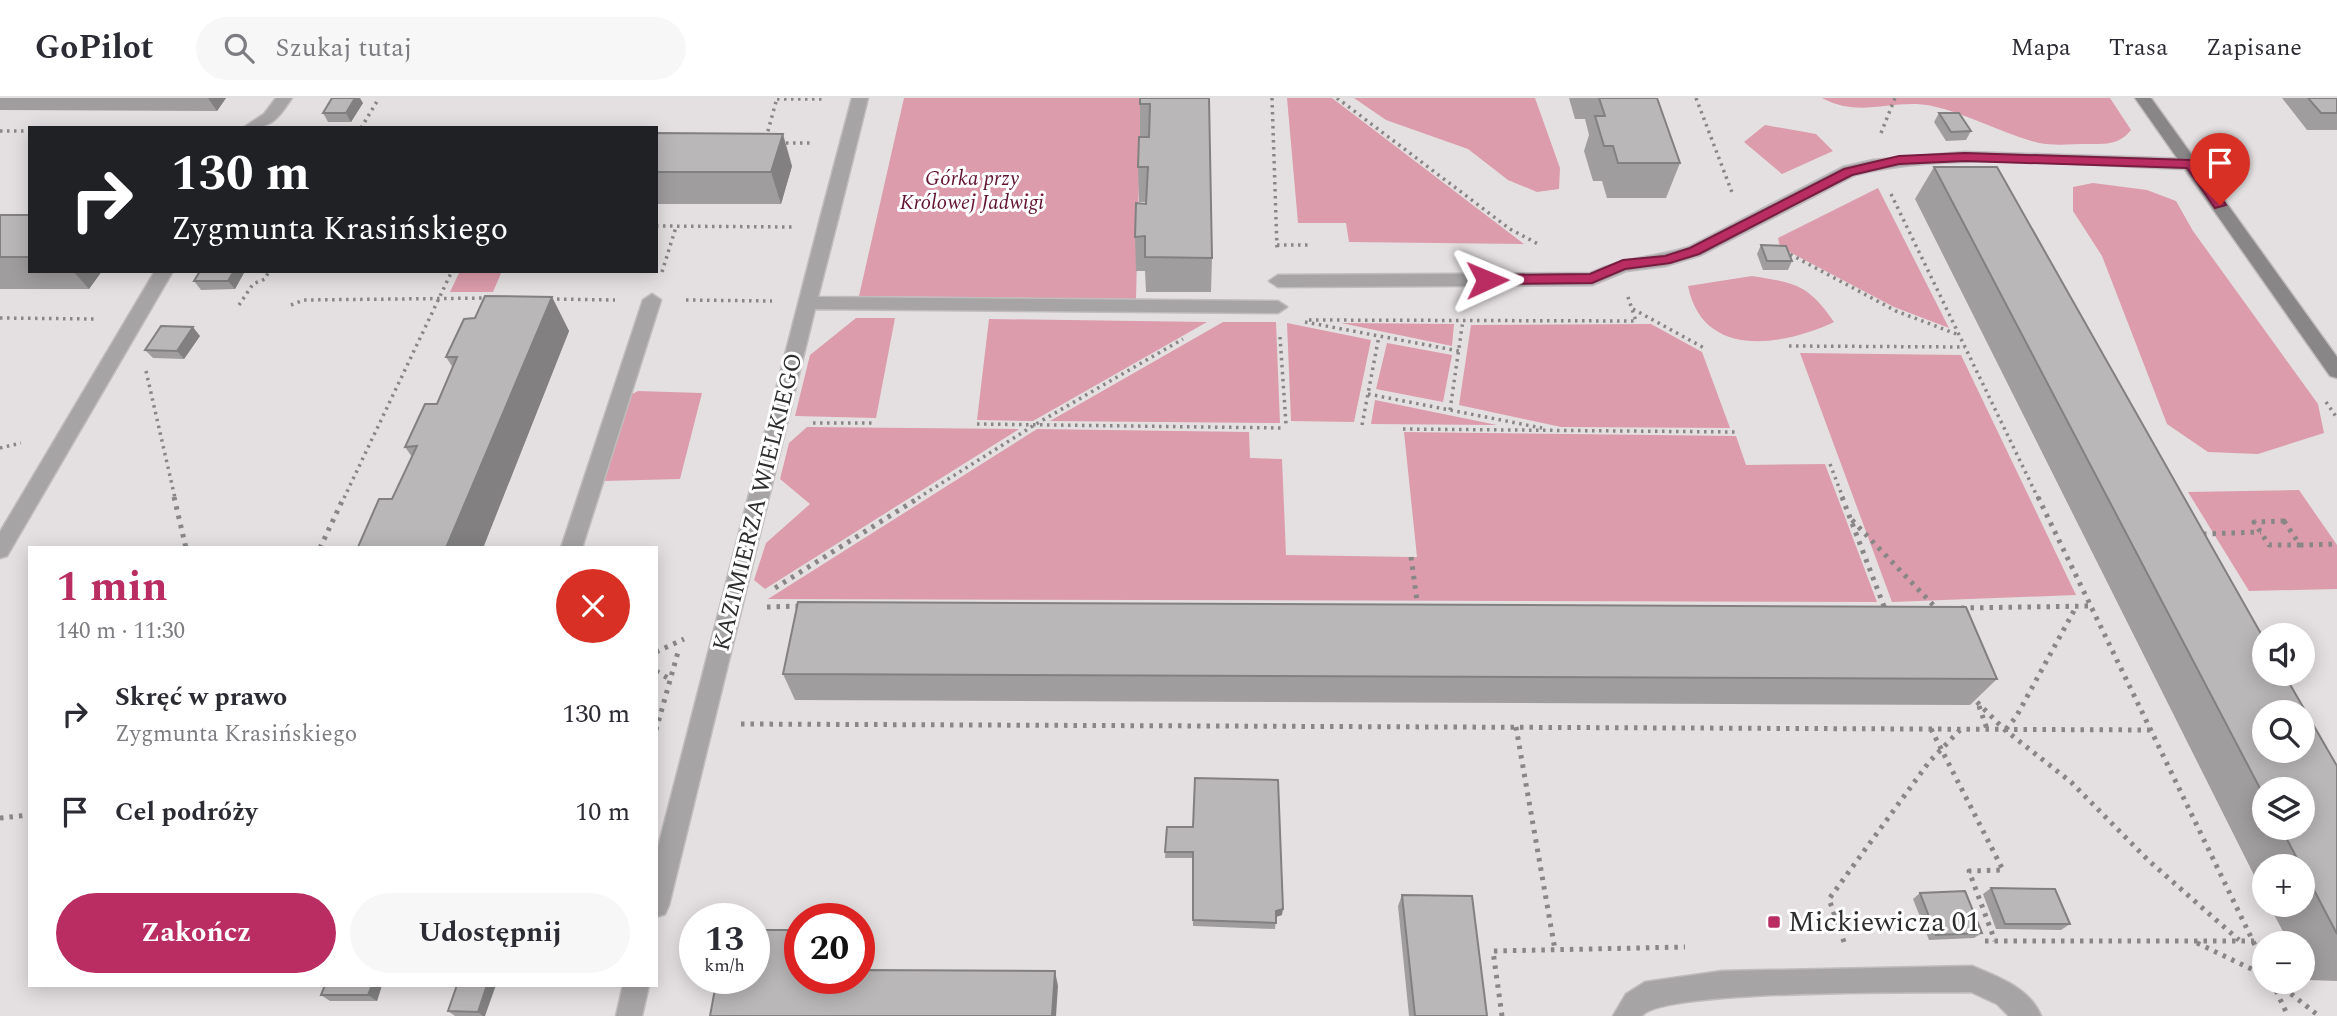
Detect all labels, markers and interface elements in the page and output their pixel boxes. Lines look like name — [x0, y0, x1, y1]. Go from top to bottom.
search box — [196, 17, 686, 80]
text: GoPilot — [35, 23, 154, 73]
text: Szukaj tutaj — [276, 28, 412, 68]
icon: search — [220, 29, 258, 67]
text: Mapa — [2011, 30, 2071, 66]
text: Trasa — [2109, 30, 2168, 66]
text: Zapisane — [2206, 30, 2302, 66]
pin — [2190, 133, 2250, 205]
text: 130 m — [171, 137, 310, 212]
icon: arrive — [2201, 144, 2239, 182]
icon: right — [56, 154, 147, 245]
park label: Górka przy Królowej Jadwigi — [900, 163, 1044, 219]
text: Zygmunta Krasińskiego — [171, 205, 508, 254]
position arrow — [1450, 243, 1524, 317]
street label: KAZIMIERZA WIELKIEGO — [704, 349, 812, 655]
text: 1 min — [56, 556, 168, 619]
button: close — [556, 569, 630, 643]
text: 140 m · 11:30 — [56, 614, 185, 649]
map controls — [2252, 623, 2315, 994]
button: sound — [2252, 623, 2315, 686]
text: Skręć w prawo — [115, 677, 287, 717]
text: 130 m — [562, 694, 630, 734]
icon: right — [56, 695, 94, 733]
button: search — [2252, 700, 2315, 763]
text: Zygmunta Krasińskiego — [115, 717, 357, 752]
button: layers — [2252, 777, 2315, 840]
text: Cel podróży — [115, 792, 257, 832]
text: 10 m — [575, 792, 630, 832]
icon: arrive — [56, 793, 94, 831]
button: + — [2252, 854, 2315, 917]
button: Zakończ — [56, 893, 336, 973]
button: Udostępnij — [350, 893, 630, 973]
place label: Mickiewicza 01 — [1788, 901, 1980, 944]
speed limit sign: 20 — [784, 903, 875, 994]
text: 13 — [705, 913, 744, 966]
marker: Mickiewicza 01 — [1766, 914, 1782, 930]
button: − — [2252, 931, 2315, 994]
text: km/h — [704, 952, 745, 979]

